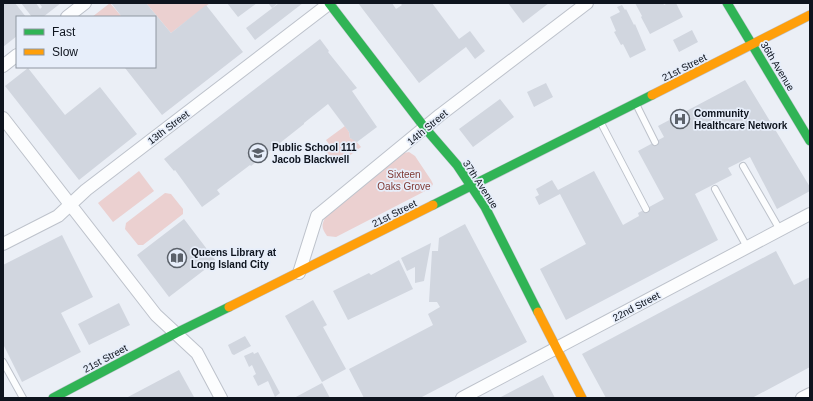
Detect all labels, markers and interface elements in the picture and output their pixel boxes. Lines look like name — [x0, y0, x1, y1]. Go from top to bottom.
legend — [16, 16, 156, 68]
text: Fast — [52, 25, 76, 39]
street label: 36th Avenue — [759, 40, 797, 93]
text: Slow — [52, 45, 78, 59]
street label: 21st Street — [660, 51, 708, 83]
street label: 14th Street — [405, 107, 450, 147]
street label: 13th Street — [145, 108, 191, 147]
hospital icon: Community Healthcare Network — [669, 108, 691, 130]
place label: Community Healthcare Network — [694, 108, 788, 131]
school or university icon: Public School 111 Jacob Blackwell — [247, 142, 269, 164]
place label: Public School 111 Jacob Blackwell — [272, 142, 357, 165]
street label: 37th Avenue — [461, 158, 501, 211]
park label: Sixteen Oaks Grove — [377, 169, 431, 192]
street label: 21st Street — [370, 197, 418, 229]
library icon: Queens Library at Long Island City — [166, 247, 188, 269]
place label: Queens Library at Long Island City — [191, 247, 277, 270]
street label: 22nd Street — [611, 289, 662, 323]
street label: 21st Street — [81, 342, 129, 375]

